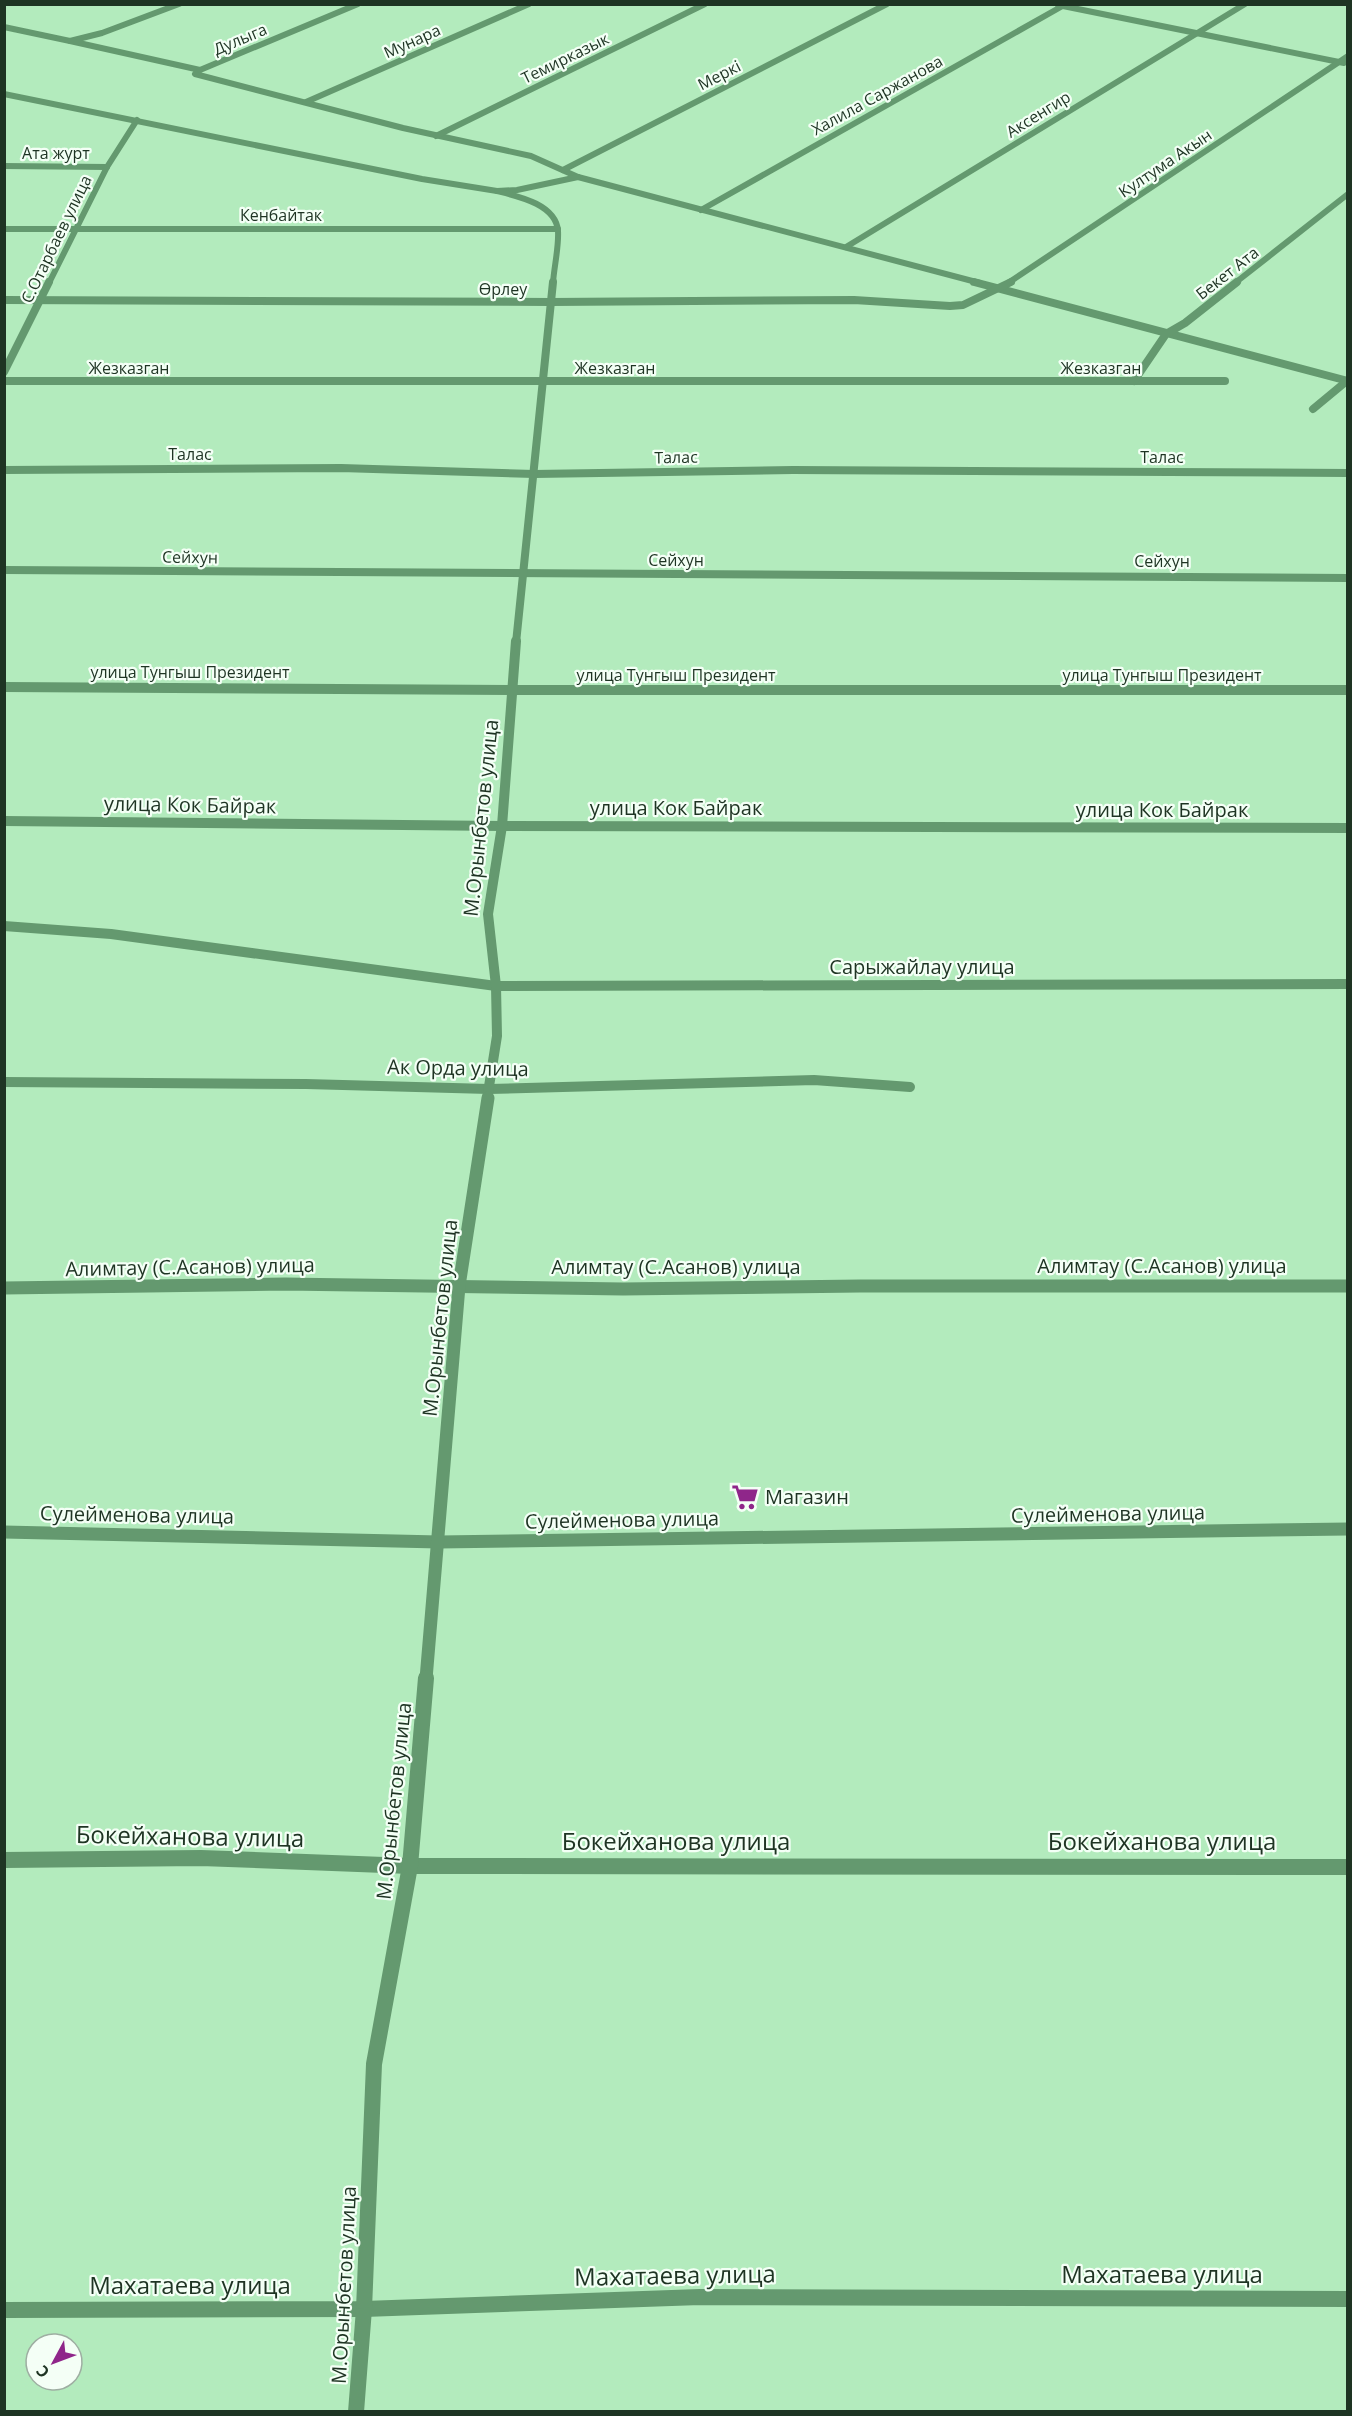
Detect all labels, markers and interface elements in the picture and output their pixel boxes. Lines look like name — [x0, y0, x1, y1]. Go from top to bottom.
street label: Дулыга — [210, 18, 270, 60]
street label: Мунара — [380, 19, 444, 63]
street label: Темирказык — [518, 27, 613, 89]
street label: Халила Саржанова — [807, 50, 947, 140]
street label: Меркі — [694, 55, 744, 95]
street label: Аксенгир — [1002, 86, 1074, 142]
street label: Култума Акын — [1114, 124, 1216, 202]
street label: Ата журт — [22, 142, 90, 164]
street label: С.Отарбаев улица — [15, 171, 97, 307]
street label: Кенбайтак — [240, 204, 323, 226]
street label: Бекет Ата — [1191, 241, 1263, 305]
street label: Өрлеу — [479, 278, 528, 300]
street label: Жезказган — [89, 357, 169, 379]
street label: Жезказган — [575, 357, 655, 379]
street label: Жезказган — [1061, 357, 1141, 379]
street label: Талас — [168, 443, 212, 465]
street label: Талас — [654, 446, 698, 468]
street label: Талас — [1140, 446, 1184, 468]
street label: Сейхун — [162, 546, 218, 568]
street label: Сейхун — [648, 549, 704, 571]
street label: Сейхун — [1134, 550, 1190, 572]
street label: улица Тунгыш Президент — [90, 661, 290, 683]
street label: улица Тунгыш Президент — [576, 664, 776, 686]
street label: улица Тунгыш Президент — [1062, 664, 1262, 686]
street label: М.Орынбетов улица — [457, 718, 504, 918]
street label: улица Кок Байрак — [104, 789, 277, 820]
street label: улица Кок Байрак — [590, 794, 763, 821]
street label: улица Кок Байрак — [1076, 796, 1249, 823]
street label: Сарыжайлау улица — [829, 953, 1015, 980]
street label: Ак Орда улица — [387, 1053, 529, 1082]
street label: М.Орынбетов улица — [416, 1218, 463, 1418]
street label: Алимтау (С.Асанов) улица — [65, 1251, 315, 1282]
street label: Алимтау (С.Асанов) улица — [1037, 1252, 1287, 1279]
street label: Алимтау (С.Асанов) улица — [551, 1253, 801, 1280]
supermarket icon: Магазин — [730, 1482, 760, 1512]
place label: Магазин — [765, 1483, 849, 1510]
street label: Сулейменова улица — [1011, 1498, 1205, 1529]
street label: Сулейменова улица — [40, 1499, 234, 1530]
street label: Сулейменова улица — [525, 1504, 719, 1535]
street label: М.Орынбетов улица — [370, 1701, 417, 1901]
street label: Бокейханова улица — [75, 1817, 305, 1854]
street label: Бокейханова улица — [562, 1824, 790, 1857]
street label: Бокейханова улица — [1048, 1824, 1276, 1857]
street label: М.Орынбетов улица — [325, 2185, 362, 2385]
street label: Махатаева улица — [574, 2256, 776, 2293]
street label: Махатаева улица — [1061, 2257, 1263, 2290]
street label: Махатаева улица — [89, 2268, 291, 2301]
north arrow — [24, 2332, 84, 2392]
text: С — [31, 2361, 54, 2383]

